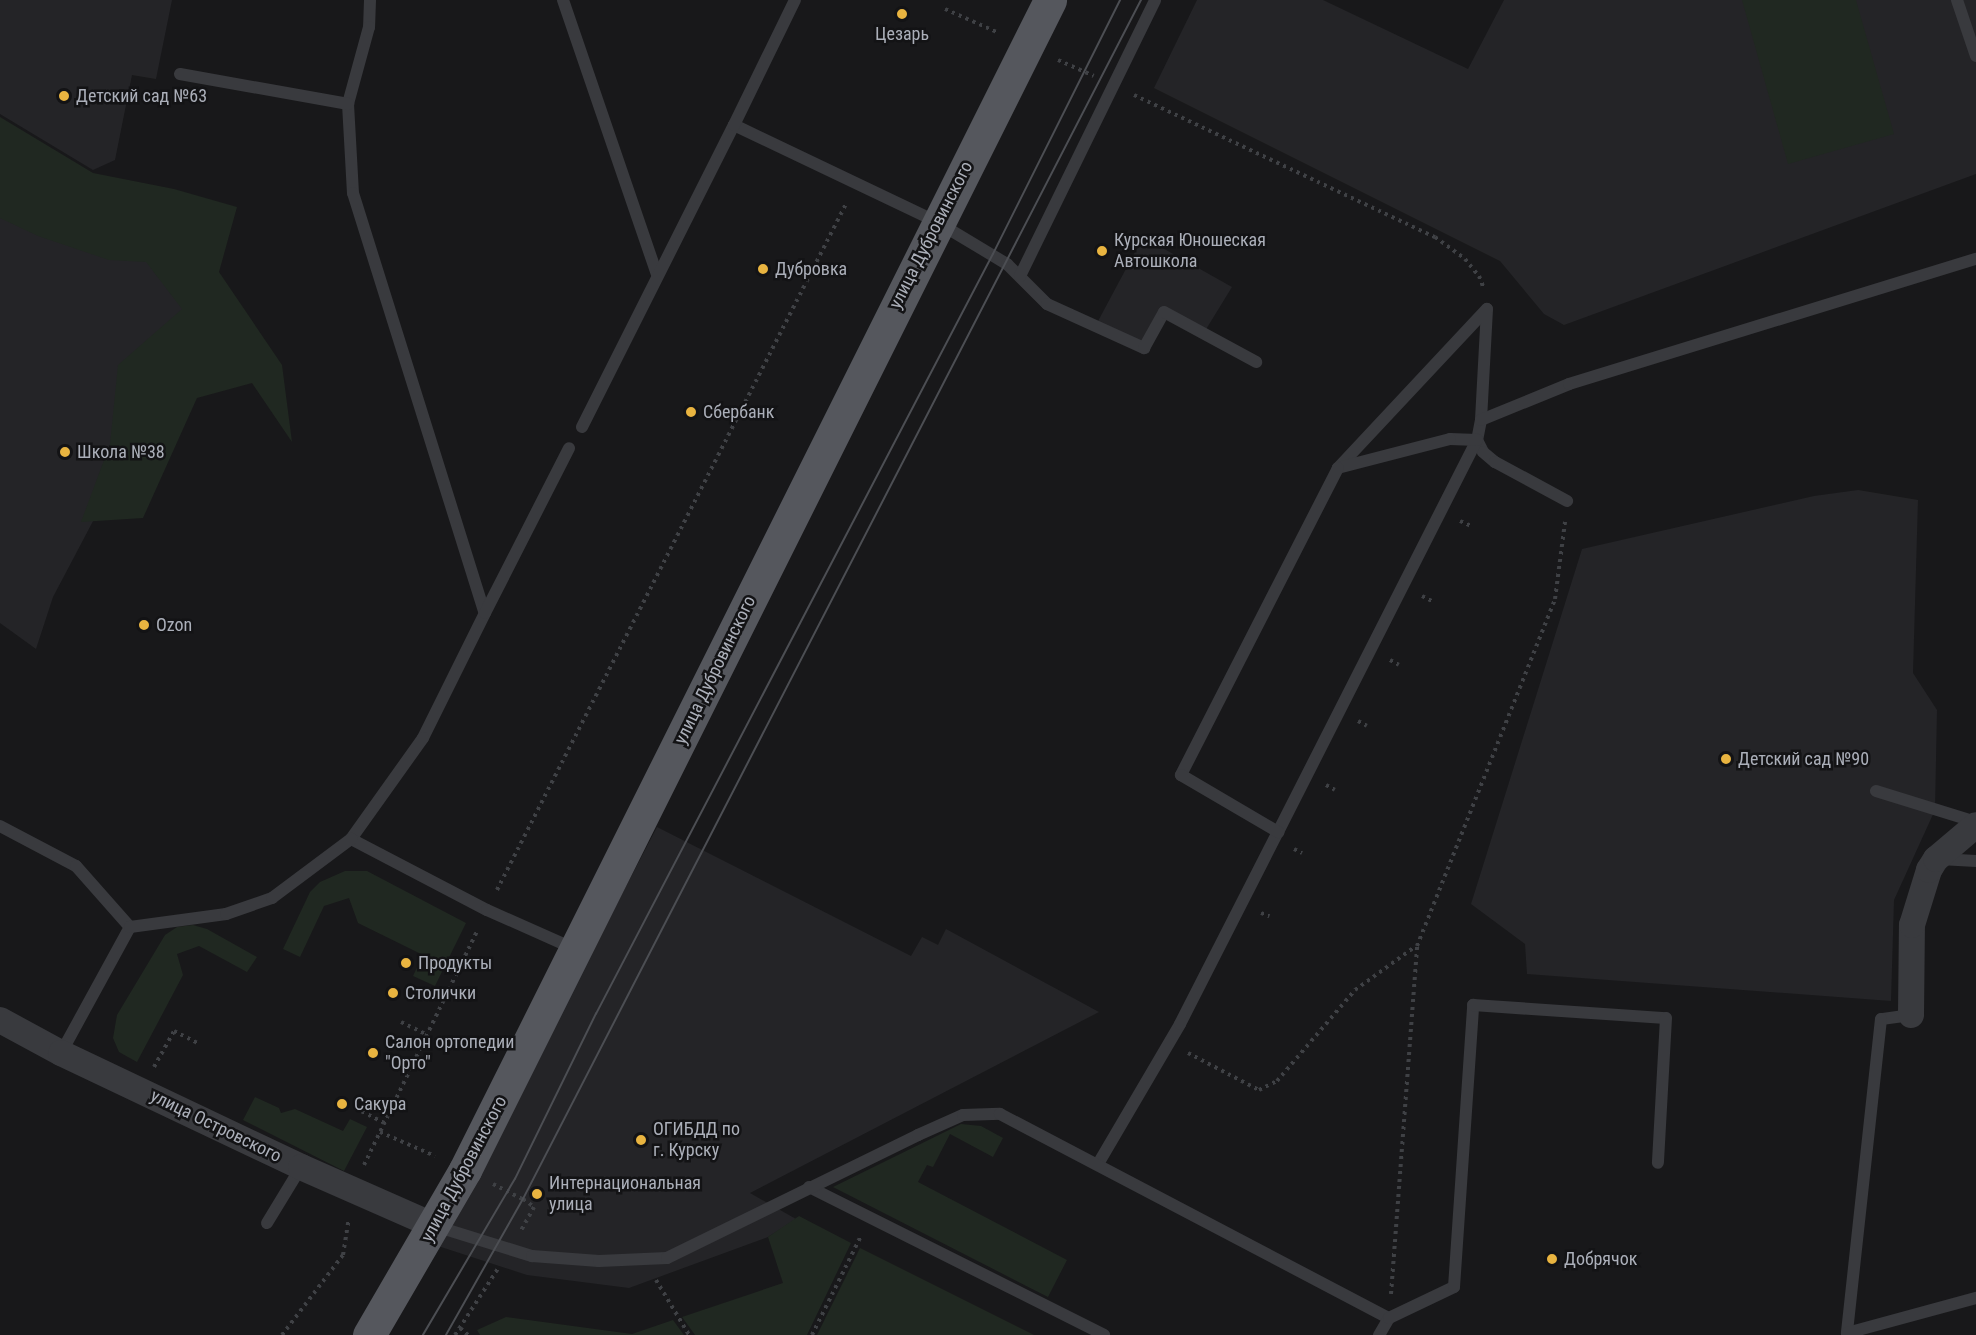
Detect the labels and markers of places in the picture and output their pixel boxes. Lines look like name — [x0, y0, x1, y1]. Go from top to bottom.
marker: Цезарь — [895, 7, 909, 21]
place label: Цезарь — [875, 23, 929, 45]
place label: Детский сад №63 — [76, 85, 207, 107]
marker: Детский сад №63 — [57, 89, 71, 103]
place label: Курская Юношеская Автошкола — [1114, 230, 1266, 272]
marker: Курская Юношеская Автошкола — [1095, 244, 1109, 258]
place label: Дубровка — [775, 258, 847, 280]
marker: Дубровка — [756, 262, 770, 276]
place label: Сбербанк — [703, 401, 774, 423]
marker: Сбербанк — [684, 405, 698, 419]
place label: Школа №38 — [77, 441, 165, 463]
marker: Школа №38 — [58, 445, 72, 459]
place label: Ozon — [156, 614, 192, 636]
marker: Ozon — [137, 618, 151, 632]
place label: Детский сад №90 — [1738, 748, 1869, 770]
marker: Детский сад №90 — [1719, 752, 1733, 766]
place label: Продукты — [418, 952, 492, 974]
marker: Продукты — [399, 956, 413, 970]
place label: Столички — [405, 982, 476, 1004]
marker: Столички — [386, 986, 400, 1000]
place label: Салон ортопедии "Орто" — [385, 1032, 514, 1074]
marker: Салон ортопедии "Орто" — [366, 1046, 380, 1060]
place label: Сакура — [354, 1093, 406, 1115]
marker: Сакура — [335, 1097, 349, 1111]
place label: ОГИБДД по г. Курску — [653, 1119, 740, 1162]
marker: ОГИБДД по г. Курску — [634, 1133, 648, 1147]
place label: Интернациональная улица — [549, 1173, 701, 1216]
marker: Интернациональная улица — [530, 1187, 544, 1201]
place label: Добрячок — [1564, 1248, 1637, 1270]
marker: Добрячок — [1545, 1252, 1559, 1266]

